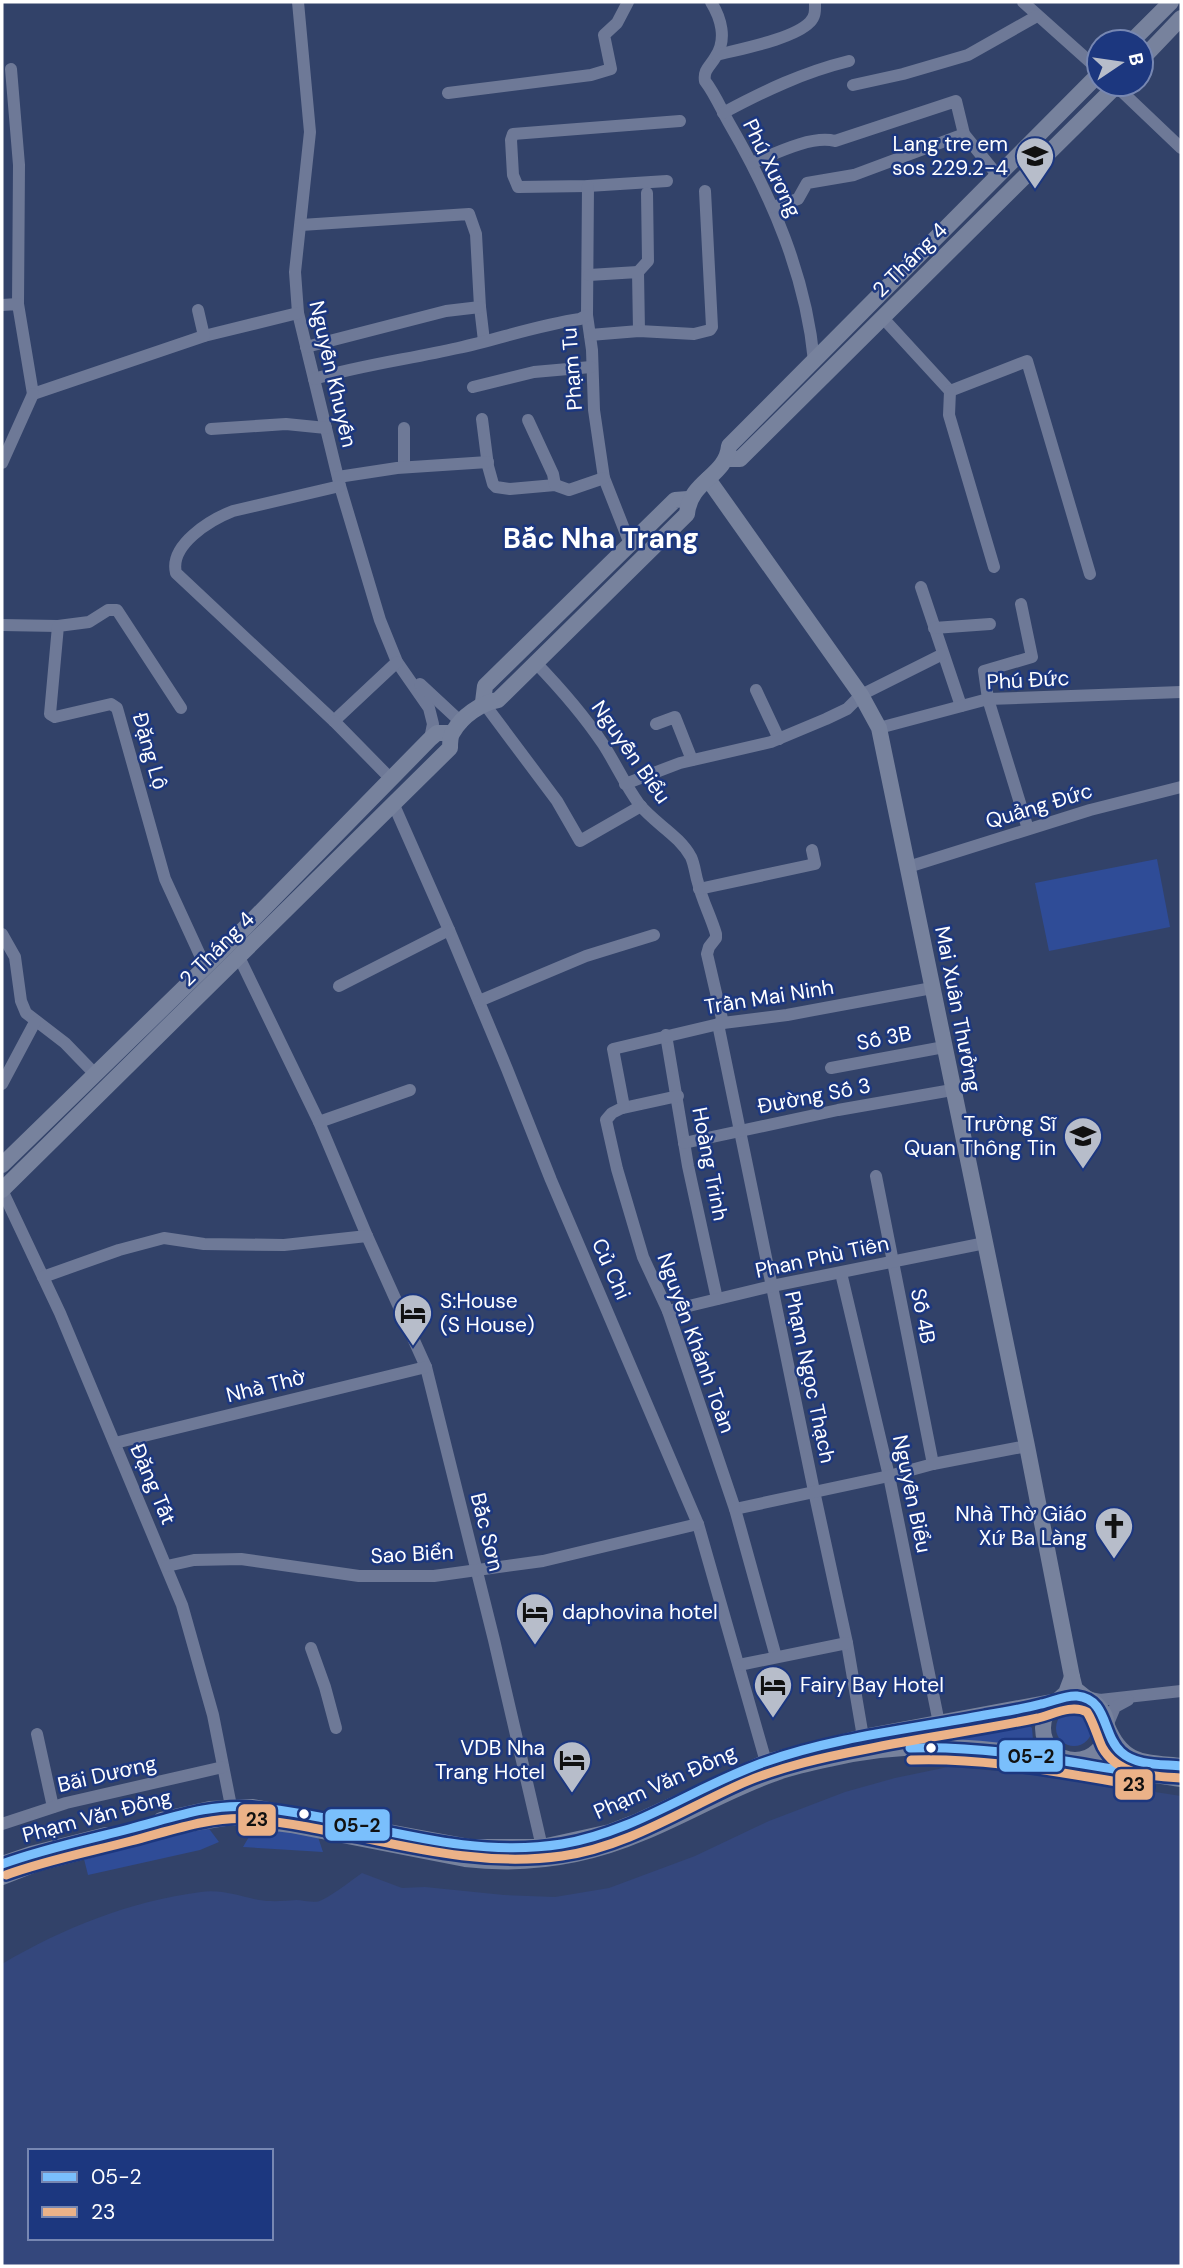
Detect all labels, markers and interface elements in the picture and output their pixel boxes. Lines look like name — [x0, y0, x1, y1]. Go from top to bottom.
north arrow — [1085, 28, 1155, 98]
text: B — [1123, 51, 1150, 68]
street label: Phú Xương — [736, 114, 808, 222]
place label: Lang tre em sos 229.2-4 — [892, 130, 1008, 182]
school or university icon: Lang tre em sos 229.2-4 — [1014, 135, 1056, 190]
street label: 2 Tháng 4 — [866, 216, 954, 304]
street label: Nguyễn Khuyến — [303, 298, 363, 450]
street label: Phạm Tu — [555, 327, 589, 411]
district label: Bắc Nha Trang — [503, 520, 699, 557]
street label: Phú Đức — [986, 664, 1070, 696]
street label: Nguyễn Biểu — [585, 695, 677, 809]
street label: Đặng Lộ — [126, 709, 174, 793]
street label: Quảng Đức — [982, 776, 1096, 836]
street label: 2 Tháng 4 — [173, 905, 261, 993]
street label: Mai Xuân Thưởng — [928, 924, 988, 1095]
street label: Trần Mai Ninh — [702, 973, 836, 1021]
street label: Số 3B — [854, 1019, 914, 1057]
street label: Đường Số 3 — [755, 1071, 873, 1121]
street label: Hoàng Trinh — [685, 1105, 735, 1223]
place label: Trường Sĩ Quan Thông Tin — [904, 1110, 1057, 1162]
school or university icon: Trường Sĩ Quan Thông Tin — [1062, 1115, 1104, 1170]
street label: Phan Phù Tiên — [753, 1229, 891, 1285]
street label: Củ Chi — [585, 1234, 637, 1304]
street label: Nguyễn Khánh Toàn — [650, 1249, 742, 1437]
street label: Số 4B — [904, 1286, 942, 1346]
place label: S:House (S House) — [440, 1287, 535, 1339]
street label: Phạm Ngọc Thạch — [778, 1288, 842, 1466]
hotel icon: S:House (S House) — [392, 1292, 434, 1347]
street label: Nhà Thờ — [223, 1363, 309, 1409]
street label: Nguyễn Biểu — [886, 1432, 938, 1556]
street label: Đặng Tất — [123, 1439, 183, 1529]
street label: Bắc Sơn — [464, 1490, 510, 1574]
place label: Nhà Thờ Giáo Xứ Ba Làng — [955, 1500, 1087, 1552]
church icon: Nhà Thờ Giáo Xứ Ba Làng — [1093, 1505, 1135, 1560]
street label: Sao Biển — [370, 1538, 454, 1570]
hotel icon: daphovina hotel — [514, 1591, 556, 1646]
place label: daphovina hotel — [562, 1598, 718, 1626]
hotel icon: Fairy Bay Hotel — [752, 1664, 794, 1719]
place label: Fairy Bay Hotel — [800, 1671, 944, 1699]
place label: VDB Nha Trang Hotel — [435, 1734, 545, 1786]
street label: Phạm Văn Đồng — [589, 1738, 741, 1826]
hotel icon: VDB Nha Trang Hotel — [551, 1739, 593, 1794]
line badge: 05-2 — [998, 1739, 1064, 1773]
unlabelled marker — [924, 1741, 938, 1755]
text: 05-2 — [1007, 1744, 1055, 1769]
street label: Bãi Dương — [55, 1749, 160, 1799]
line badge: 23 — [1114, 1768, 1154, 1801]
text: 23 — [1123, 1772, 1145, 1797]
street label: Phạm Văn Đồng — [19, 1783, 175, 1849]
line badge: 23 — [237, 1803, 277, 1837]
text: 23 — [246, 1807, 268, 1832]
unlabelled marker — [297, 1807, 311, 1821]
line badge: 05-2 — [324, 1808, 391, 1842]
text: 05-2 — [333, 1813, 381, 1838]
legend — [28, 2149, 273, 2240]
text: 05-2 — [91, 2163, 142, 2191]
text: 23 — [91, 2198, 116, 2226]

